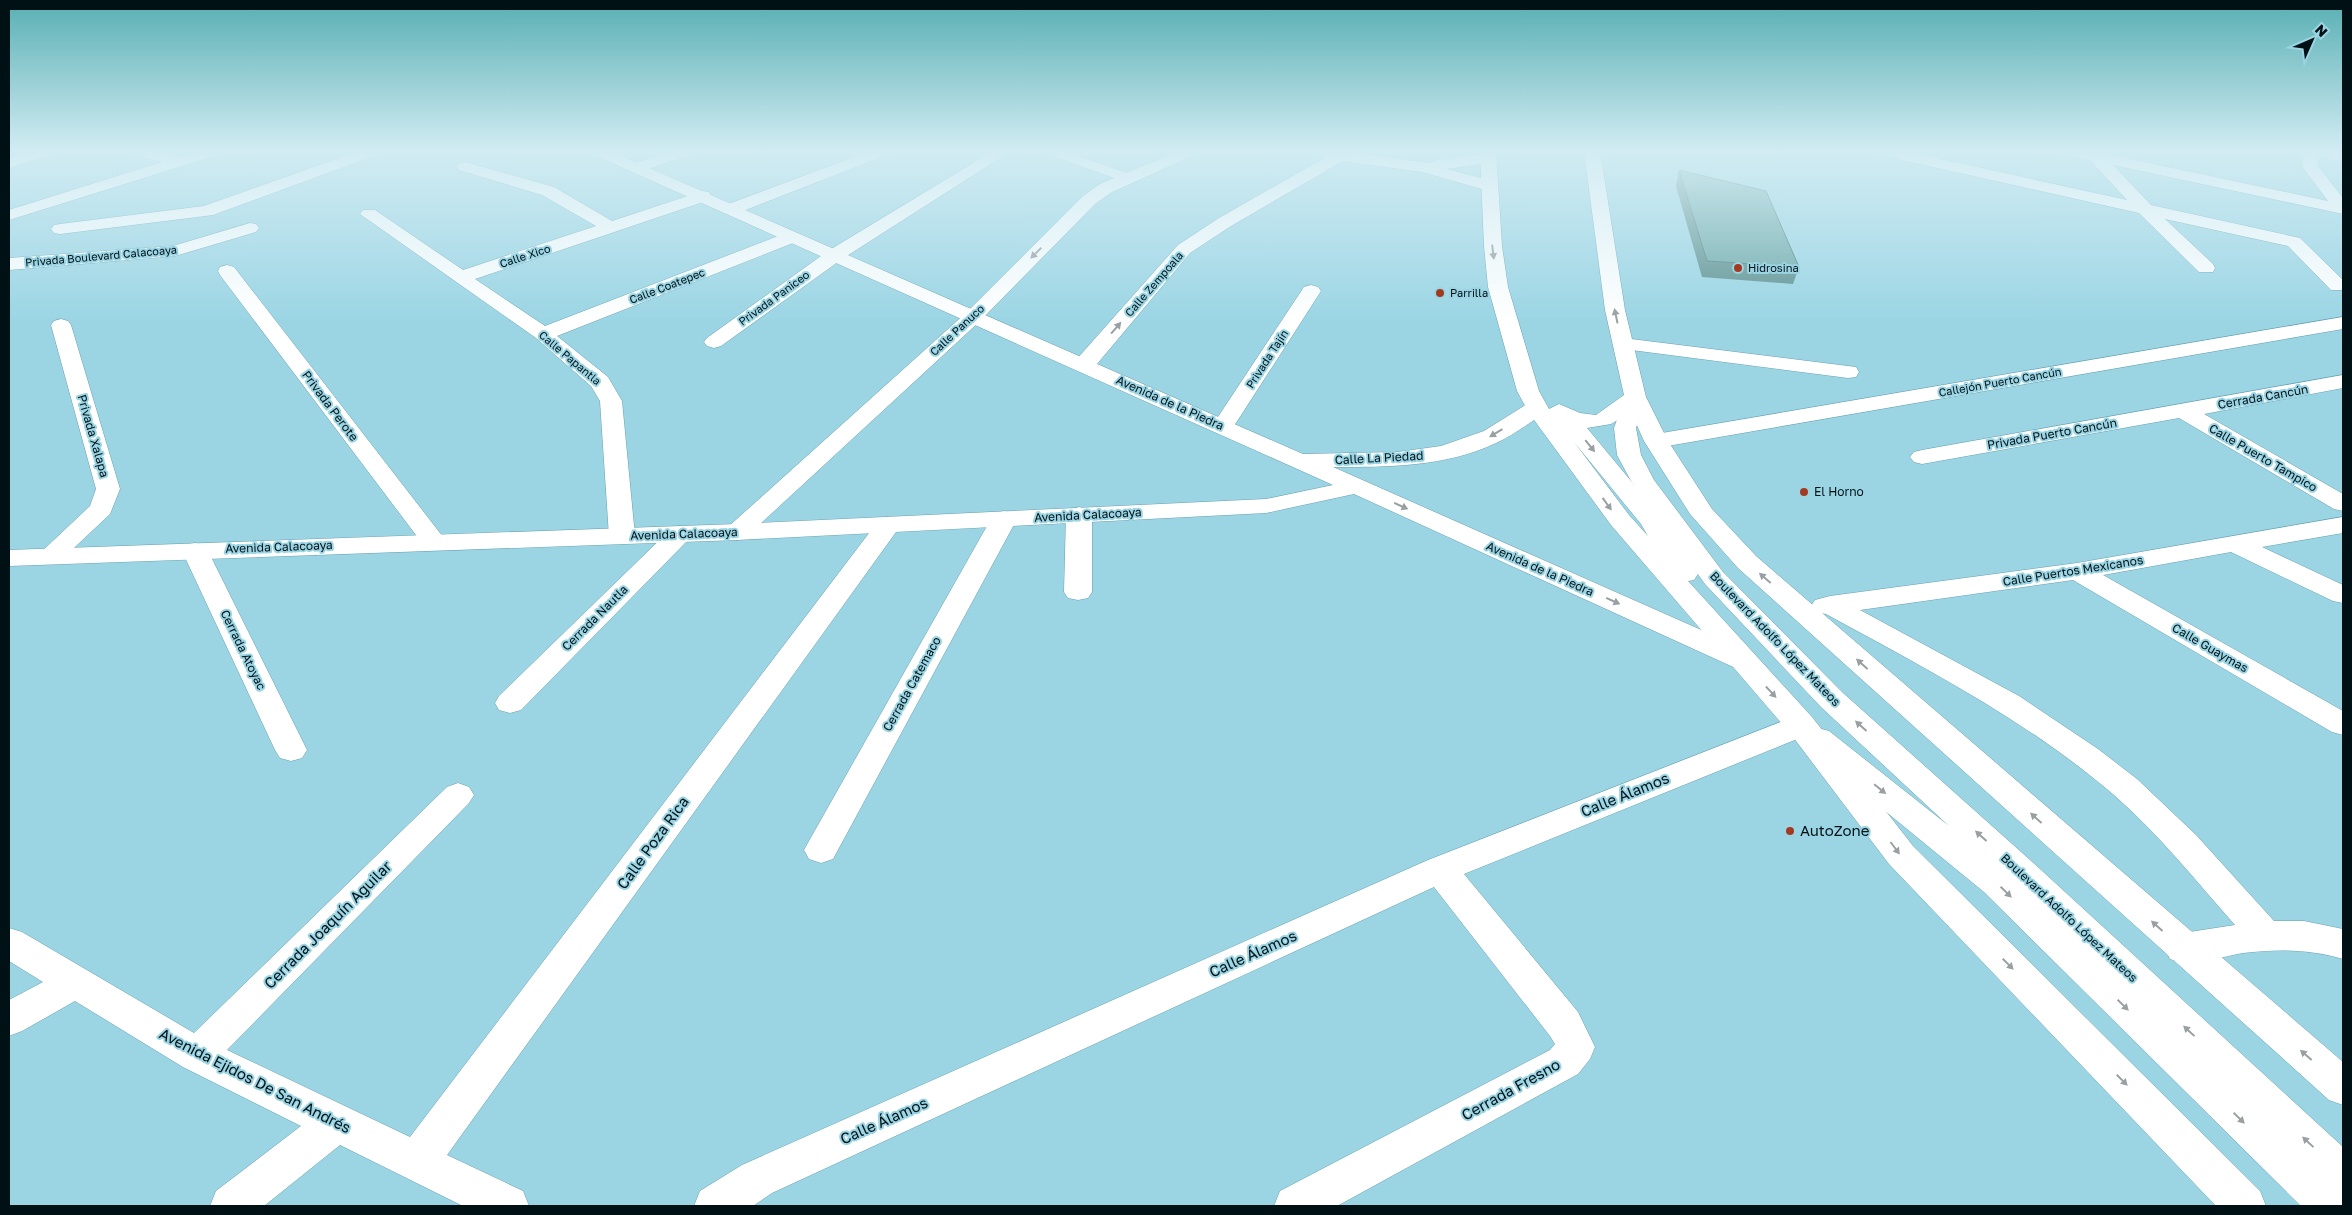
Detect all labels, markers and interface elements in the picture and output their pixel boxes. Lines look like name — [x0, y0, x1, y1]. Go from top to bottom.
north arrow — [2287, 15, 2337, 65]
text: N — [2312, 21, 2331, 40]
street label: Calle Xico — [498, 241, 552, 270]
street label: Privada Boulevard Calacoaya — [25, 242, 177, 269]
one-way arrow — [1490, 244, 1498, 260]
one-way arrow — [1030, 247, 1042, 259]
street label: Calle Zempoala — [1122, 249, 1185, 319]
place label: Hidrosina — [1748, 261, 1799, 274]
marker: Hidrosina — [1732, 262, 1744, 274]
street label: Calle Coatepec — [627, 265, 706, 306]
street label: Privada Paniceo — [736, 267, 812, 328]
place label: Parrilla — [1450, 286, 1488, 299]
marker: Parrilla — [1434, 287, 1446, 299]
street label: Calle Panuco — [927, 301, 987, 358]
one-way arrow — [1612, 307, 1620, 323]
one-way arrow — [1110, 323, 1122, 335]
street label: Privada Tajín — [1243, 327, 1290, 390]
street label: Calle Papantla — [537, 328, 604, 387]
street label: Callejón Puerto Cancún — [1938, 364, 2062, 399]
street label: Privada Perote — [299, 368, 362, 444]
street label: Avenida de la Piedra — [1114, 372, 1226, 433]
street label: Cerrada Cancún — [2216, 381, 2309, 412]
street label: Privada Xalapa — [74, 393, 112, 479]
street label: Privada Puerto Cancún — [1986, 415, 2118, 452]
street label: Calle Puerto Tampico — [2206, 420, 2320, 495]
one-way arrow — [1489, 428, 1502, 437]
one-way arrow — [1585, 439, 1596, 452]
street label: Calle La Piedad — [1334, 448, 1424, 467]
place label: El Horno — [1814, 484, 1864, 499]
marker: El Horno — [1798, 486, 1810, 498]
one-way arrow — [1602, 497, 1612, 510]
one-way arrow — [1394, 502, 1408, 510]
street label: Avenida Calacoaya — [1034, 504, 1142, 525]
street label: Avenida Calacoaya — [630, 524, 738, 543]
street label: Avenida Calacoaya — [225, 537, 333, 556]
street label: Avenida de la Piedra — [1484, 538, 1596, 599]
street label: Calle Puertos Mexicanos — [2002, 552, 2144, 589]
street label: Boulevard Adolfo López Mateos — [1707, 568, 1844, 709]
one-way arrow — [1758, 572, 1771, 583]
street label: Cerrada Nautla — [559, 582, 631, 654]
one-way arrow — [1606, 598, 1620, 606]
street label: Cerrada Atoyac — [218, 607, 270, 693]
street label: Calle Guaymas — [2170, 620, 2251, 675]
street label: Cerrada Catemaco — [879, 634, 944, 734]
one-way arrow — [1855, 658, 1868, 669]
one-way arrow — [1765, 686, 1777, 698]
one-way arrow — [1855, 720, 1867, 732]
street label: Calle Álamos — [1578, 768, 1672, 820]
one-way arrow — [1874, 783, 1887, 794]
street label: Calle Poza Rica — [613, 793, 692, 892]
one-way arrow — [2030, 812, 2042, 824]
place label: AutoZone — [1800, 821, 1870, 839]
marker: AutoZone — [1784, 825, 1796, 837]
one-way arrow — [1976, 830, 1988, 842]
one-way arrow — [1890, 841, 1900, 855]
street label: Boulevard Adolfo López Mateos — [1998, 850, 2141, 985]
street label: Cerrada Joaquín Aguilar — [260, 857, 395, 992]
one-way arrow — [2000, 885, 2012, 897]
one-way arrow — [2151, 920, 2164, 931]
street label: Calle Álamos — [1206, 926, 1299, 980]
one-way arrow — [2002, 958, 2014, 970]
one-way arrow — [2116, 999, 2128, 1011]
street label: Avenida Ejidos De San Andrés — [157, 1024, 354, 1136]
one-way arrow — [2183, 1025, 2195, 1037]
one-way arrow — [2301, 1049, 2313, 1061]
street label: Cerrada Fresno — [1458, 1055, 1563, 1124]
one-way arrow — [2115, 1074, 2127, 1086]
street label: Calle Álamos — [837, 1093, 930, 1147]
one-way arrow — [2233, 1112, 2245, 1124]
one-way arrow — [2302, 1136, 2314, 1148]

